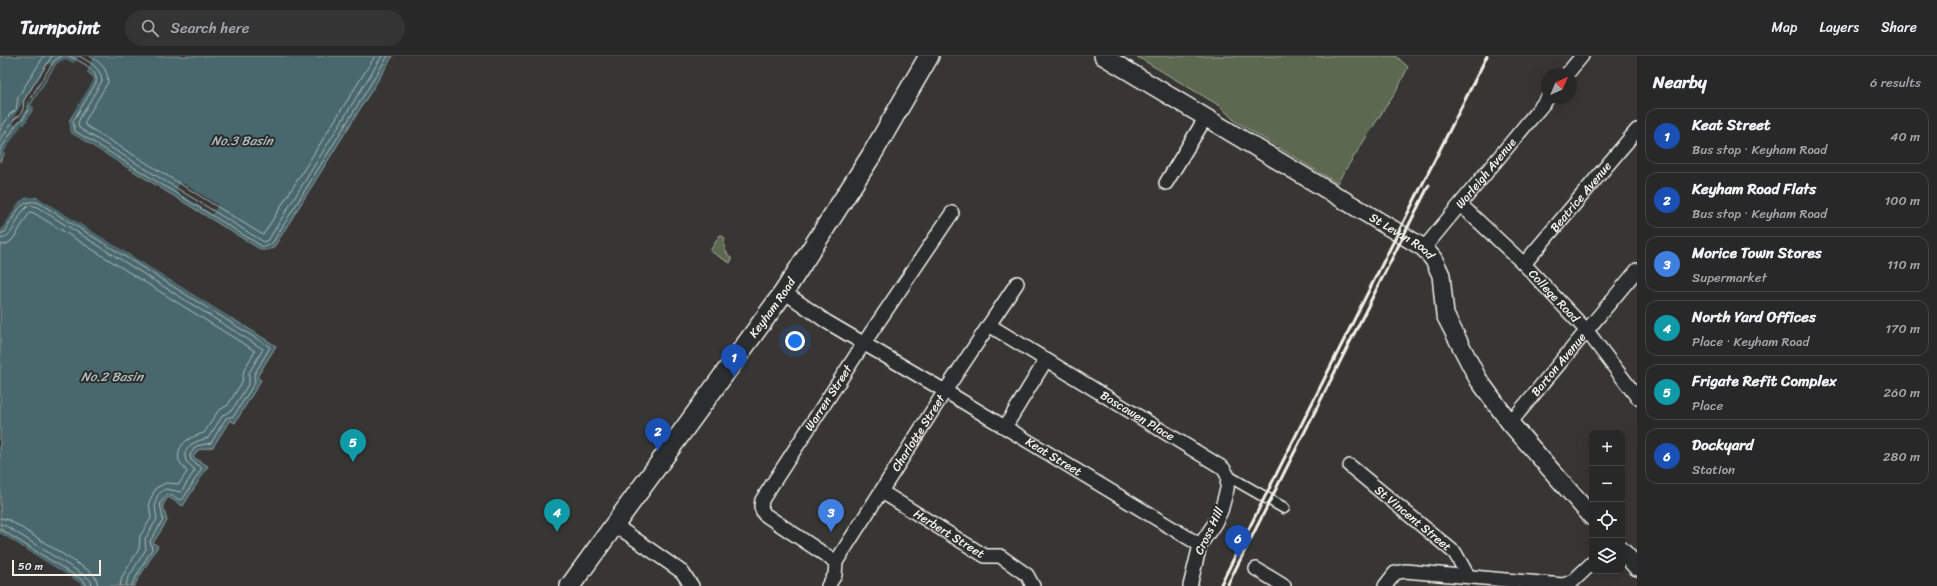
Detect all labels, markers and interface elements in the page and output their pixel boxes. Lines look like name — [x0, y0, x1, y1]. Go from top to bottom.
search box — [125, 10, 405, 46]
text: Turnpoint — [20, 11, 101, 44]
text: Search here — [171, 15, 250, 41]
text: Map — [1772, 15, 1797, 40]
text: Layers — [1819, 15, 1859, 40]
text: Share — [1881, 15, 1917, 40]
icon: search — [139, 17, 161, 39]
text: Nearby — [1653, 67, 1707, 97]
north arrow — [1541, 68, 1577, 104]
text: 6 results — [1870, 71, 1921, 94]
text: Keat Street — [1692, 112, 1770, 138]
text: 1 — [1664, 125, 1670, 148]
text: 40 m — [1890, 125, 1920, 148]
water label: No.3 Basin — [211, 129, 275, 152]
street label: Warleigh Avenue — [1450, 133, 1522, 214]
text: Bus stop · Keyham Road — [1692, 138, 1827, 161]
street label: Beatrice Avenue — [1544, 156, 1617, 237]
text: Keyham Road Flats — [1692, 176, 1816, 202]
text: 2 — [1663, 189, 1671, 212]
text: 100 m — [1885, 189, 1920, 212]
text: Bus stop · Keyham Road — [1692, 202, 1827, 225]
street label: St Levan Road — [1365, 207, 1441, 266]
text: Morice Town Stores — [1692, 240, 1822, 266]
text: 3 — [1663, 253, 1671, 276]
text: 110 m — [1887, 253, 1920, 276]
street label: College Road — [1523, 264, 1586, 329]
text: Supermarket — [1692, 266, 1767, 289]
street label: Keyham Road — [743, 272, 802, 343]
text: North Yard Offices — [1692, 304, 1816, 330]
text: 4 — [1663, 317, 1671, 340]
text: 170 m — [1885, 317, 1920, 340]
street label: Barton Avenue — [1525, 328, 1592, 402]
text: Place · Keyham Road — [1692, 330, 1809, 353]
your location — [785, 331, 805, 351]
pin: 1 — [721, 344, 747, 377]
street label: Warren Street — [799, 359, 859, 436]
water label: No.2 Basin — [81, 365, 145, 388]
text: Frigate Refit Complex — [1692, 368, 1837, 394]
text: 5 — [1663, 381, 1671, 404]
text: 260 m — [1884, 381, 1920, 404]
street label: Boscawen Place — [1096, 384, 1179, 447]
street label: Charlotte Street — [885, 389, 952, 476]
text: Place — [1692, 394, 1723, 417]
pin: 2 — [645, 418, 671, 451]
pin: 5 — [340, 429, 366, 462]
map controls — [1589, 430, 1625, 574]
button: + — [1589, 430, 1625, 466]
street label: Keat Street — [1021, 431, 1086, 482]
text: Dockyard — [1692, 432, 1753, 458]
text: 6 — [1663, 445, 1671, 468]
text: 280 m — [1883, 445, 1920, 468]
text: Station — [1692, 458, 1735, 481]
button: − — [1589, 466, 1625, 502]
street label: St Vincent Street — [1370, 480, 1457, 557]
pin: 4 — [544, 499, 570, 532]
pin: 3 — [818, 499, 844, 532]
button: locate — [1589, 502, 1625, 538]
street label: Herbert Street — [909, 503, 989, 564]
street label: Cross Hill — [1188, 503, 1230, 559]
pin: 6 — [1225, 525, 1251, 558]
button: layers — [1589, 538, 1625, 574]
text: 50 m — [18, 557, 43, 576]
scale bar — [12, 558, 101, 577]

